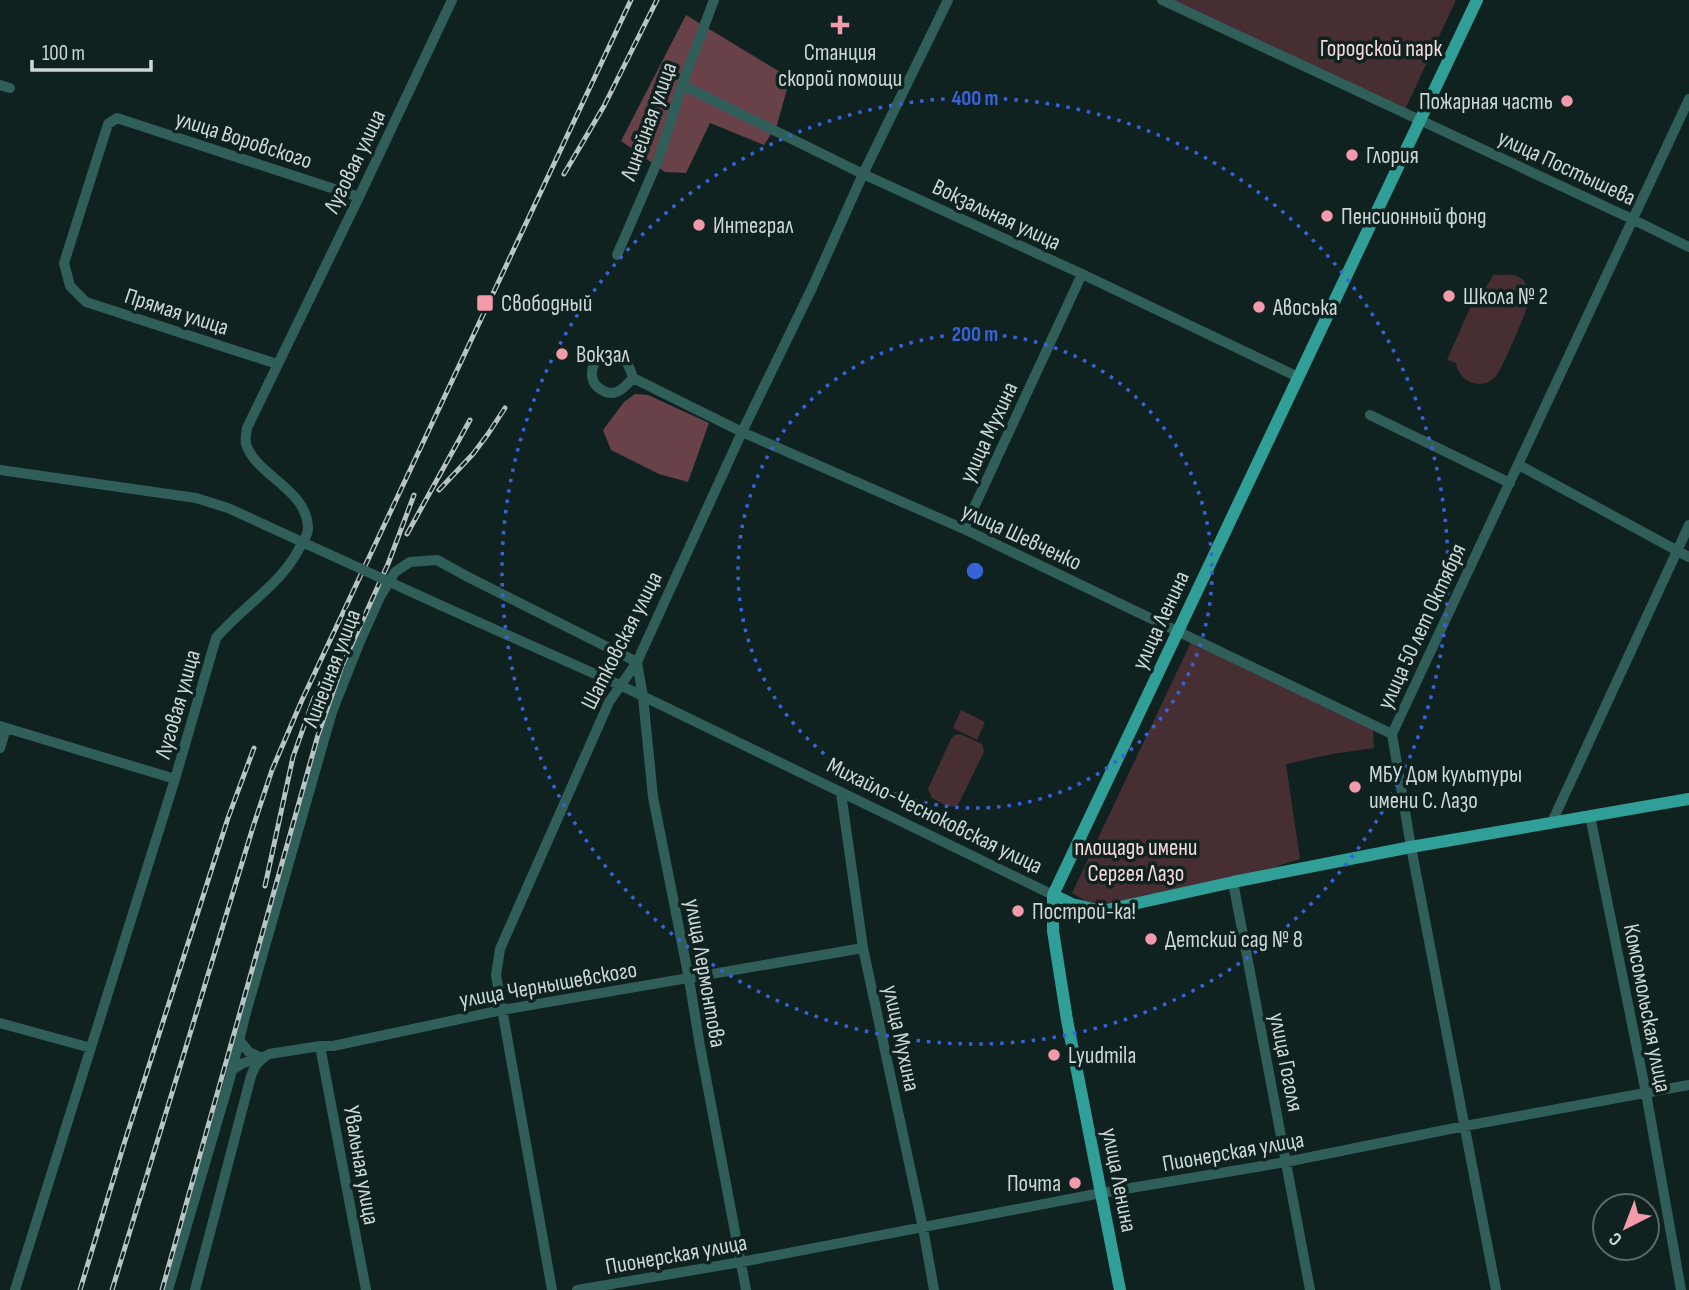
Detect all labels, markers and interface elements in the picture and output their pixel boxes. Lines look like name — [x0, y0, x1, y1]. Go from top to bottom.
marker: Станция скорой помощи — [830, 15, 850, 35]
scale bar — [32, 28, 150, 72]
park label: Городской парк — [1320, 35, 1442, 63]
place label: Станция скорой помощи — [778, 39, 902, 93]
text: 100 m — [42, 41, 85, 66]
street label: Линейная улица — [614, 58, 683, 185]
text: 400 m — [952, 86, 998, 111]
place label: Пожарная часть — [1419, 88, 1553, 116]
marker: Пожарная часть — [1559, 93, 1575, 109]
street label: улица Воровского — [172, 105, 316, 175]
street label: Луговая улица — [317, 105, 392, 219]
street label: улица Постышева — [1493, 124, 1640, 212]
place label: Глория — [1366, 142, 1419, 170]
marker: Глория — [1344, 147, 1360, 163]
street label: Вокзальная улица — [928, 173, 1065, 257]
place label: Пенсионный фонд — [1341, 203, 1487, 231]
marker: Пенсионный фонд — [1319, 208, 1335, 224]
place label: Интеграл — [713, 212, 794, 240]
marker: Интеграл — [691, 217, 707, 233]
street label: Прямая улица — [121, 282, 232, 342]
place label: Школа № 2 — [1463, 283, 1548, 311]
marker: Школа № 2 — [1441, 288, 1457, 304]
place label: Свободный — [501, 290, 592, 318]
marker: Свободный — [475, 293, 495, 313]
place label: Авоська — [1272, 294, 1338, 322]
marker: Авоська — [1251, 299, 1267, 315]
text: 200 m — [952, 322, 998, 347]
place label: Вокзал — [576, 341, 631, 369]
marker: Вокзал — [554, 346, 570, 362]
street label: улица Мухина — [953, 378, 1024, 487]
street label: улица Шевченко — [957, 497, 1086, 577]
street label: улица 50 лет Октября — [1371, 539, 1472, 714]
centre of rings — [963, 559, 987, 583]
street label: Шатковская улица — [575, 567, 669, 714]
street label: улица Ленина — [1126, 567, 1196, 674]
street label: Линейная улица — [296, 606, 367, 732]
street label: Луговая улица — [149, 647, 207, 763]
street label: Михайло-Чесноковская улица — [822, 751, 1047, 880]
place label: МБУ Дом культуры имени С. Лазо — [1369, 761, 1522, 815]
marker: МБУ Дом культуры имени С. Лазо — [1347, 779, 1363, 795]
park label: площадь имени Сергея Лазо — [1075, 834, 1197, 888]
street label: улица Лермонтова — [678, 897, 732, 1050]
place label: Построй-ка! — [1032, 898, 1136, 926]
marker: Построй-ка! — [1010, 903, 1026, 919]
street label: Комсомольская улица — [1617, 921, 1677, 1095]
place label: Детский сад № 8 — [1165, 926, 1303, 954]
marker: Детский сад № 8 — [1143, 931, 1159, 947]
street label: улица Чернышевского — [457, 956, 639, 1014]
street label: улица Мухина — [876, 983, 926, 1094]
street label: улица Гоголя — [1263, 1010, 1309, 1114]
place label: Lyudmila — [1068, 1042, 1136, 1070]
marker: Lyudmila — [1046, 1047, 1062, 1063]
street label: Увальная улица — [337, 1103, 385, 1227]
street label: улица Ленина — [1095, 1126, 1143, 1235]
street label: Пионерская улица — [1160, 1126, 1306, 1178]
place label: Почта — [1007, 1170, 1061, 1198]
marker: Почта — [1067, 1175, 1083, 1191]
north arrow — [1591, 1192, 1661, 1262]
text: С — [1604, 1227, 1627, 1250]
street label: Пионерская улица — [603, 1229, 749, 1281]

